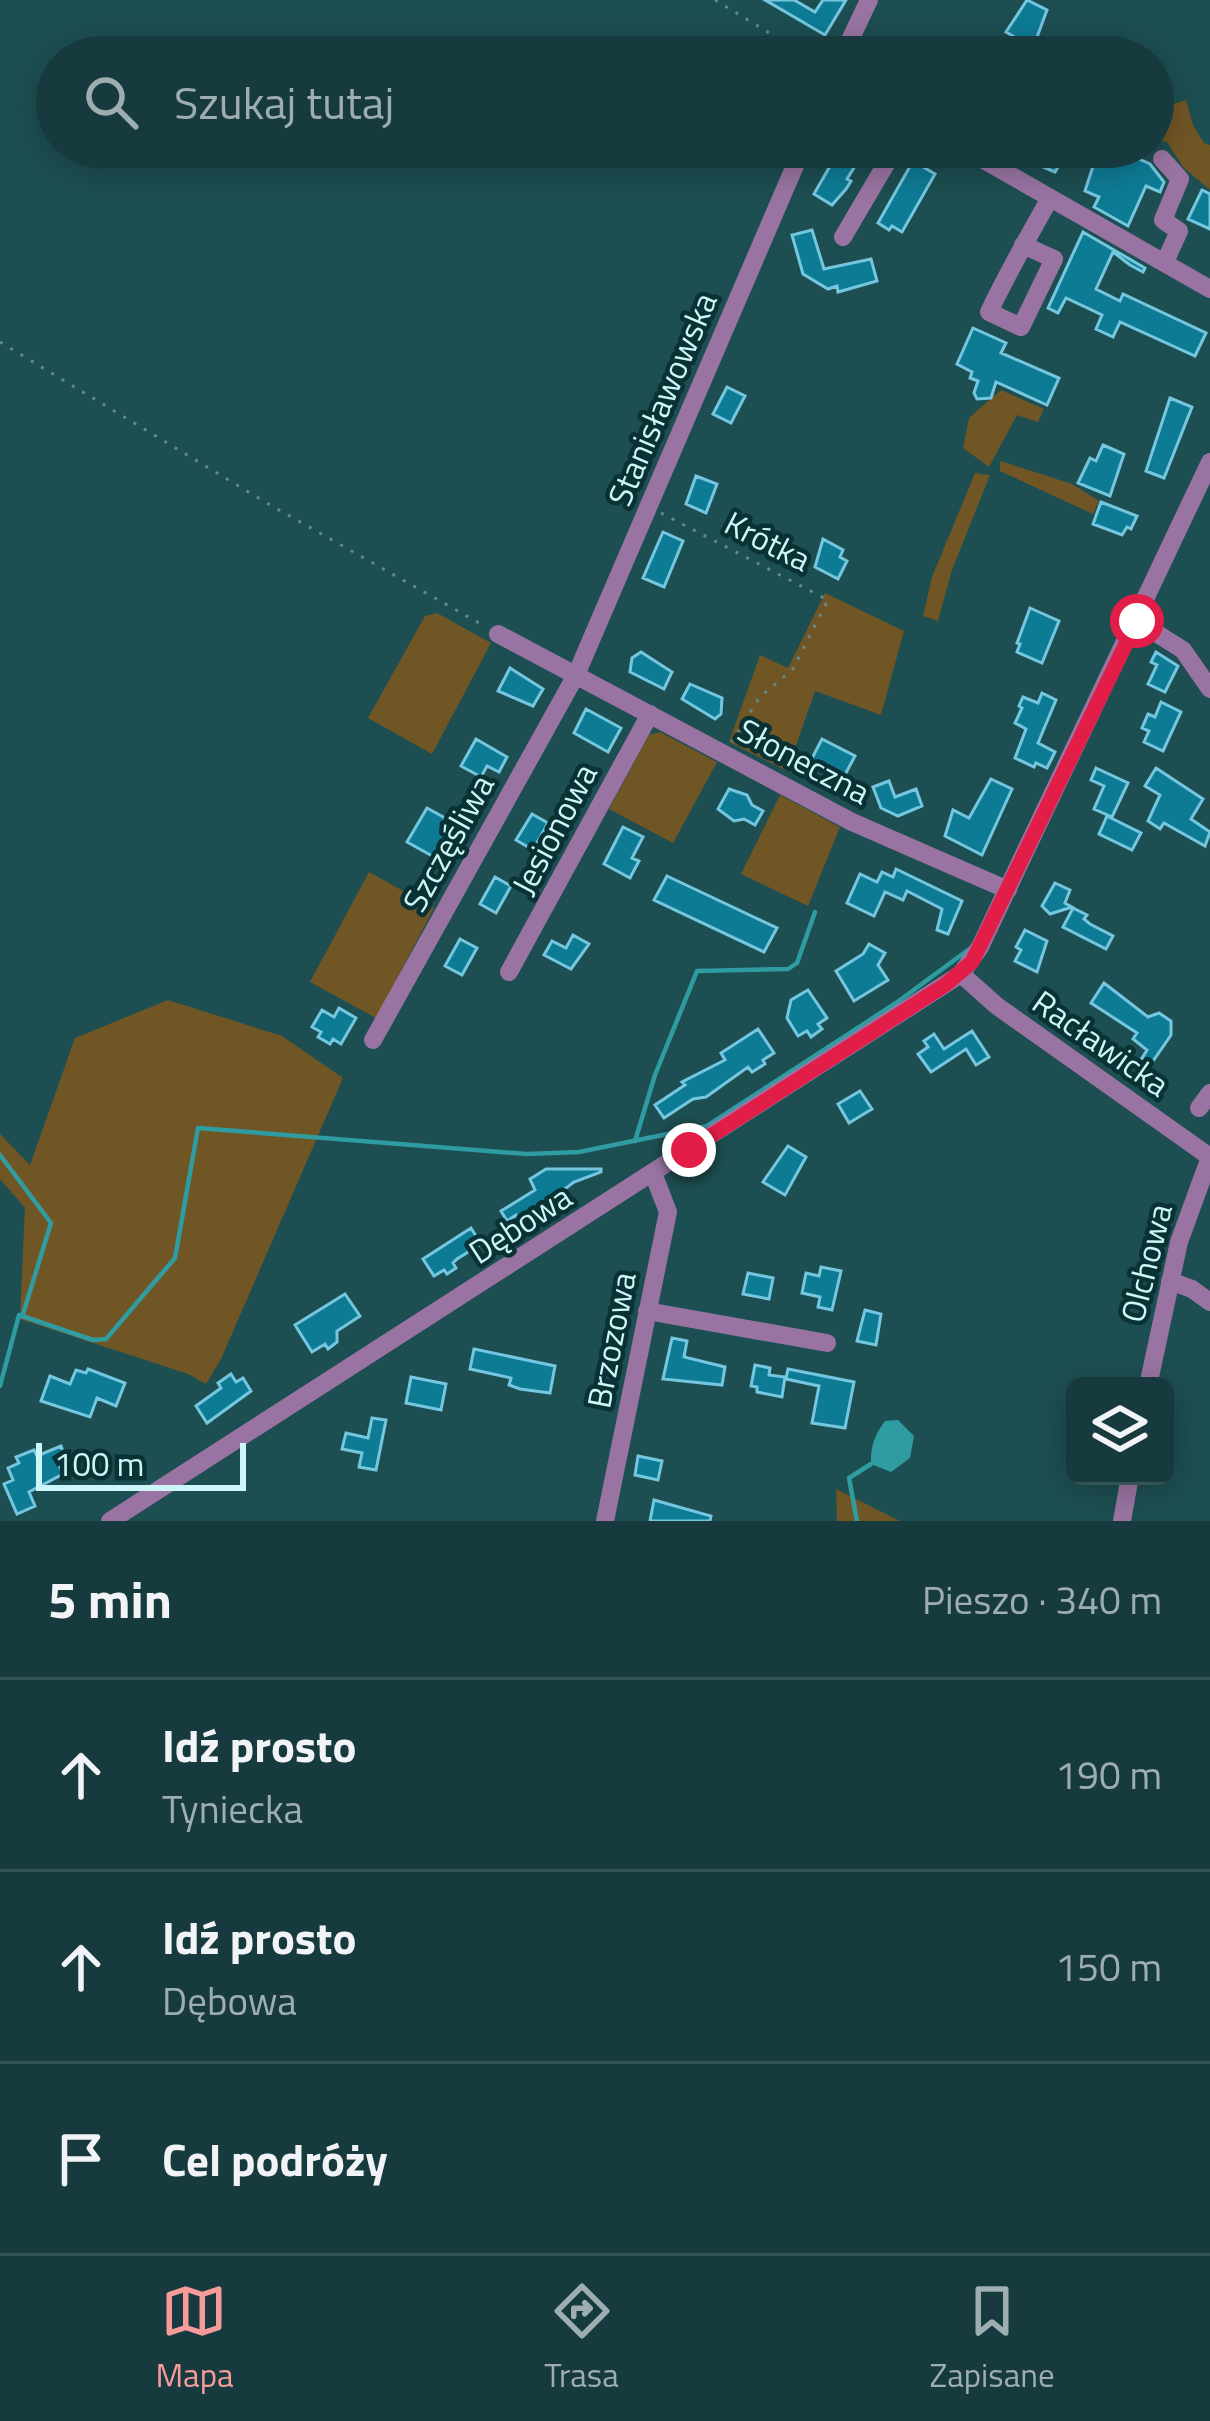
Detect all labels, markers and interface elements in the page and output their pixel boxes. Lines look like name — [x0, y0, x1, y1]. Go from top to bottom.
search box — [36, 36, 1174, 168]
text: Szukaj tutaj — [174, 68, 394, 136]
icon: search — [78, 69, 144, 135]
street label: Stanisławowska — [595, 284, 729, 514]
street label: Krótka — [716, 498, 820, 584]
route start — [1110, 594, 1164, 648]
street label: Słoneczna — [729, 705, 879, 817]
street label: Jesionowa — [498, 754, 610, 904]
street label: Szczęśliwa — [390, 765, 506, 921]
street label: Racławicka — [1022, 977, 1180, 1109]
route end — [662, 1123, 716, 1177]
street label: Dębowa — [459, 1172, 581, 1276]
street label: Olchowa — [1107, 1199, 1185, 1327]
street label: Brzozowa — [573, 1268, 649, 1412]
map controls — [1066, 1377, 1174, 1485]
button: layers — [1066, 1377, 1174, 1485]
scale bar — [36, 1437, 246, 1490]
text: 100 m — [54, 1439, 144, 1489]
text: 5 min — [48, 1560, 172, 1638]
text: Pieszo · 340 m — [922, 1570, 1162, 1629]
text: Idź prosto — [162, 1711, 356, 1779]
icon: ahead — [48, 1742, 114, 1808]
text: 190 m — [1055, 1745, 1162, 1804]
text: Tyniecka — [162, 1779, 303, 1838]
text: Idź prosto — [162, 1903, 356, 1971]
icon: ahead — [48, 1934, 114, 2000]
text: 150 m — [1055, 1937, 1162, 1996]
text: Dębowa — [162, 1971, 297, 2030]
text: Cel podróży — [162, 2125, 388, 2193]
icon: arrive — [48, 2126, 114, 2192]
tab: Mapa — [155, 2278, 234, 2400]
tab: Trasa — [544, 2278, 619, 2400]
tab: Zapisane — [930, 2278, 1055, 2400]

